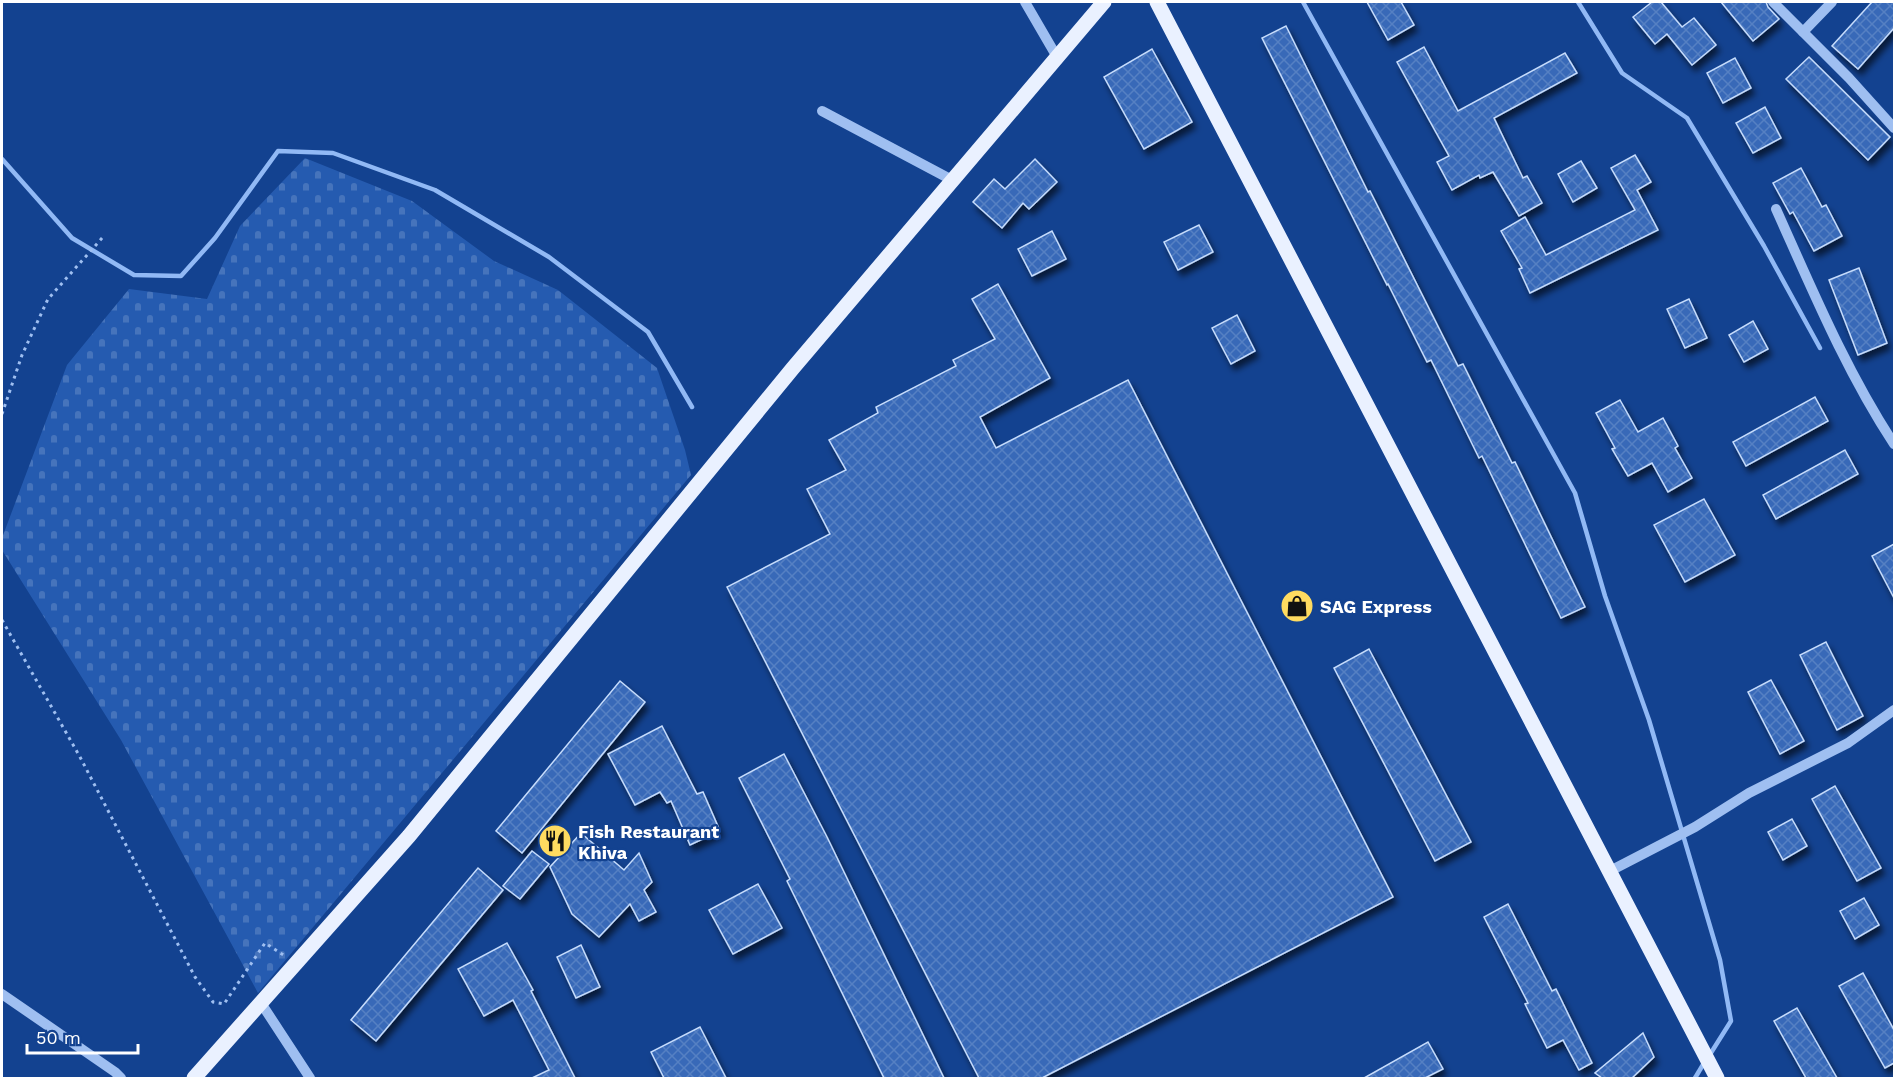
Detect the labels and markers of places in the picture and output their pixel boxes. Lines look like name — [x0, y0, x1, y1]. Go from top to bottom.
shop icon: SAG Express — [1279, 588, 1315, 624]
place label: SAG Express — [1320, 596, 1432, 617]
place label: Fish Restaurant Khiva — [578, 821, 719, 863]
restaurant icon: Fish Restaurant Khiva — [537, 823, 573, 859]

